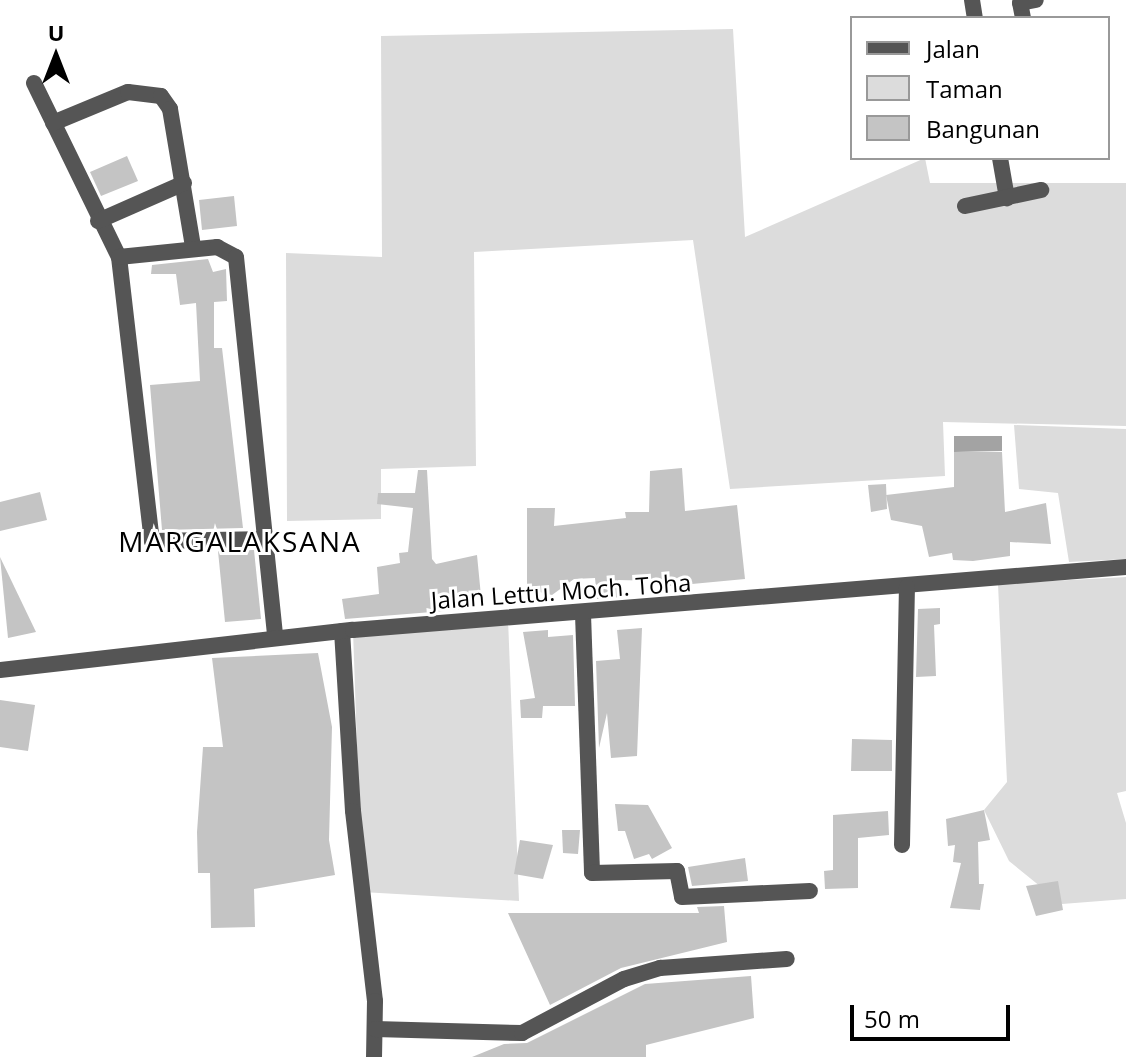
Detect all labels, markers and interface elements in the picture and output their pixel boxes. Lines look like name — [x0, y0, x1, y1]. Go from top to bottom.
north arrow — [16, 16, 96, 96]
legend — [850, 16, 1110, 160]
text: U — [48, 17, 64, 47]
text: Jalan — [926, 32, 980, 65]
text: Taman — [926, 72, 1003, 105]
text: Bangunan — [926, 112, 1040, 145]
district label: MARGALAKSANA — [118, 524, 362, 558]
street label: Jalan Lettu. Moch. Toha — [430, 568, 692, 614]
scale bar — [854, 989, 1014, 1039]
text: 50 m — [864, 1002, 920, 1035]

